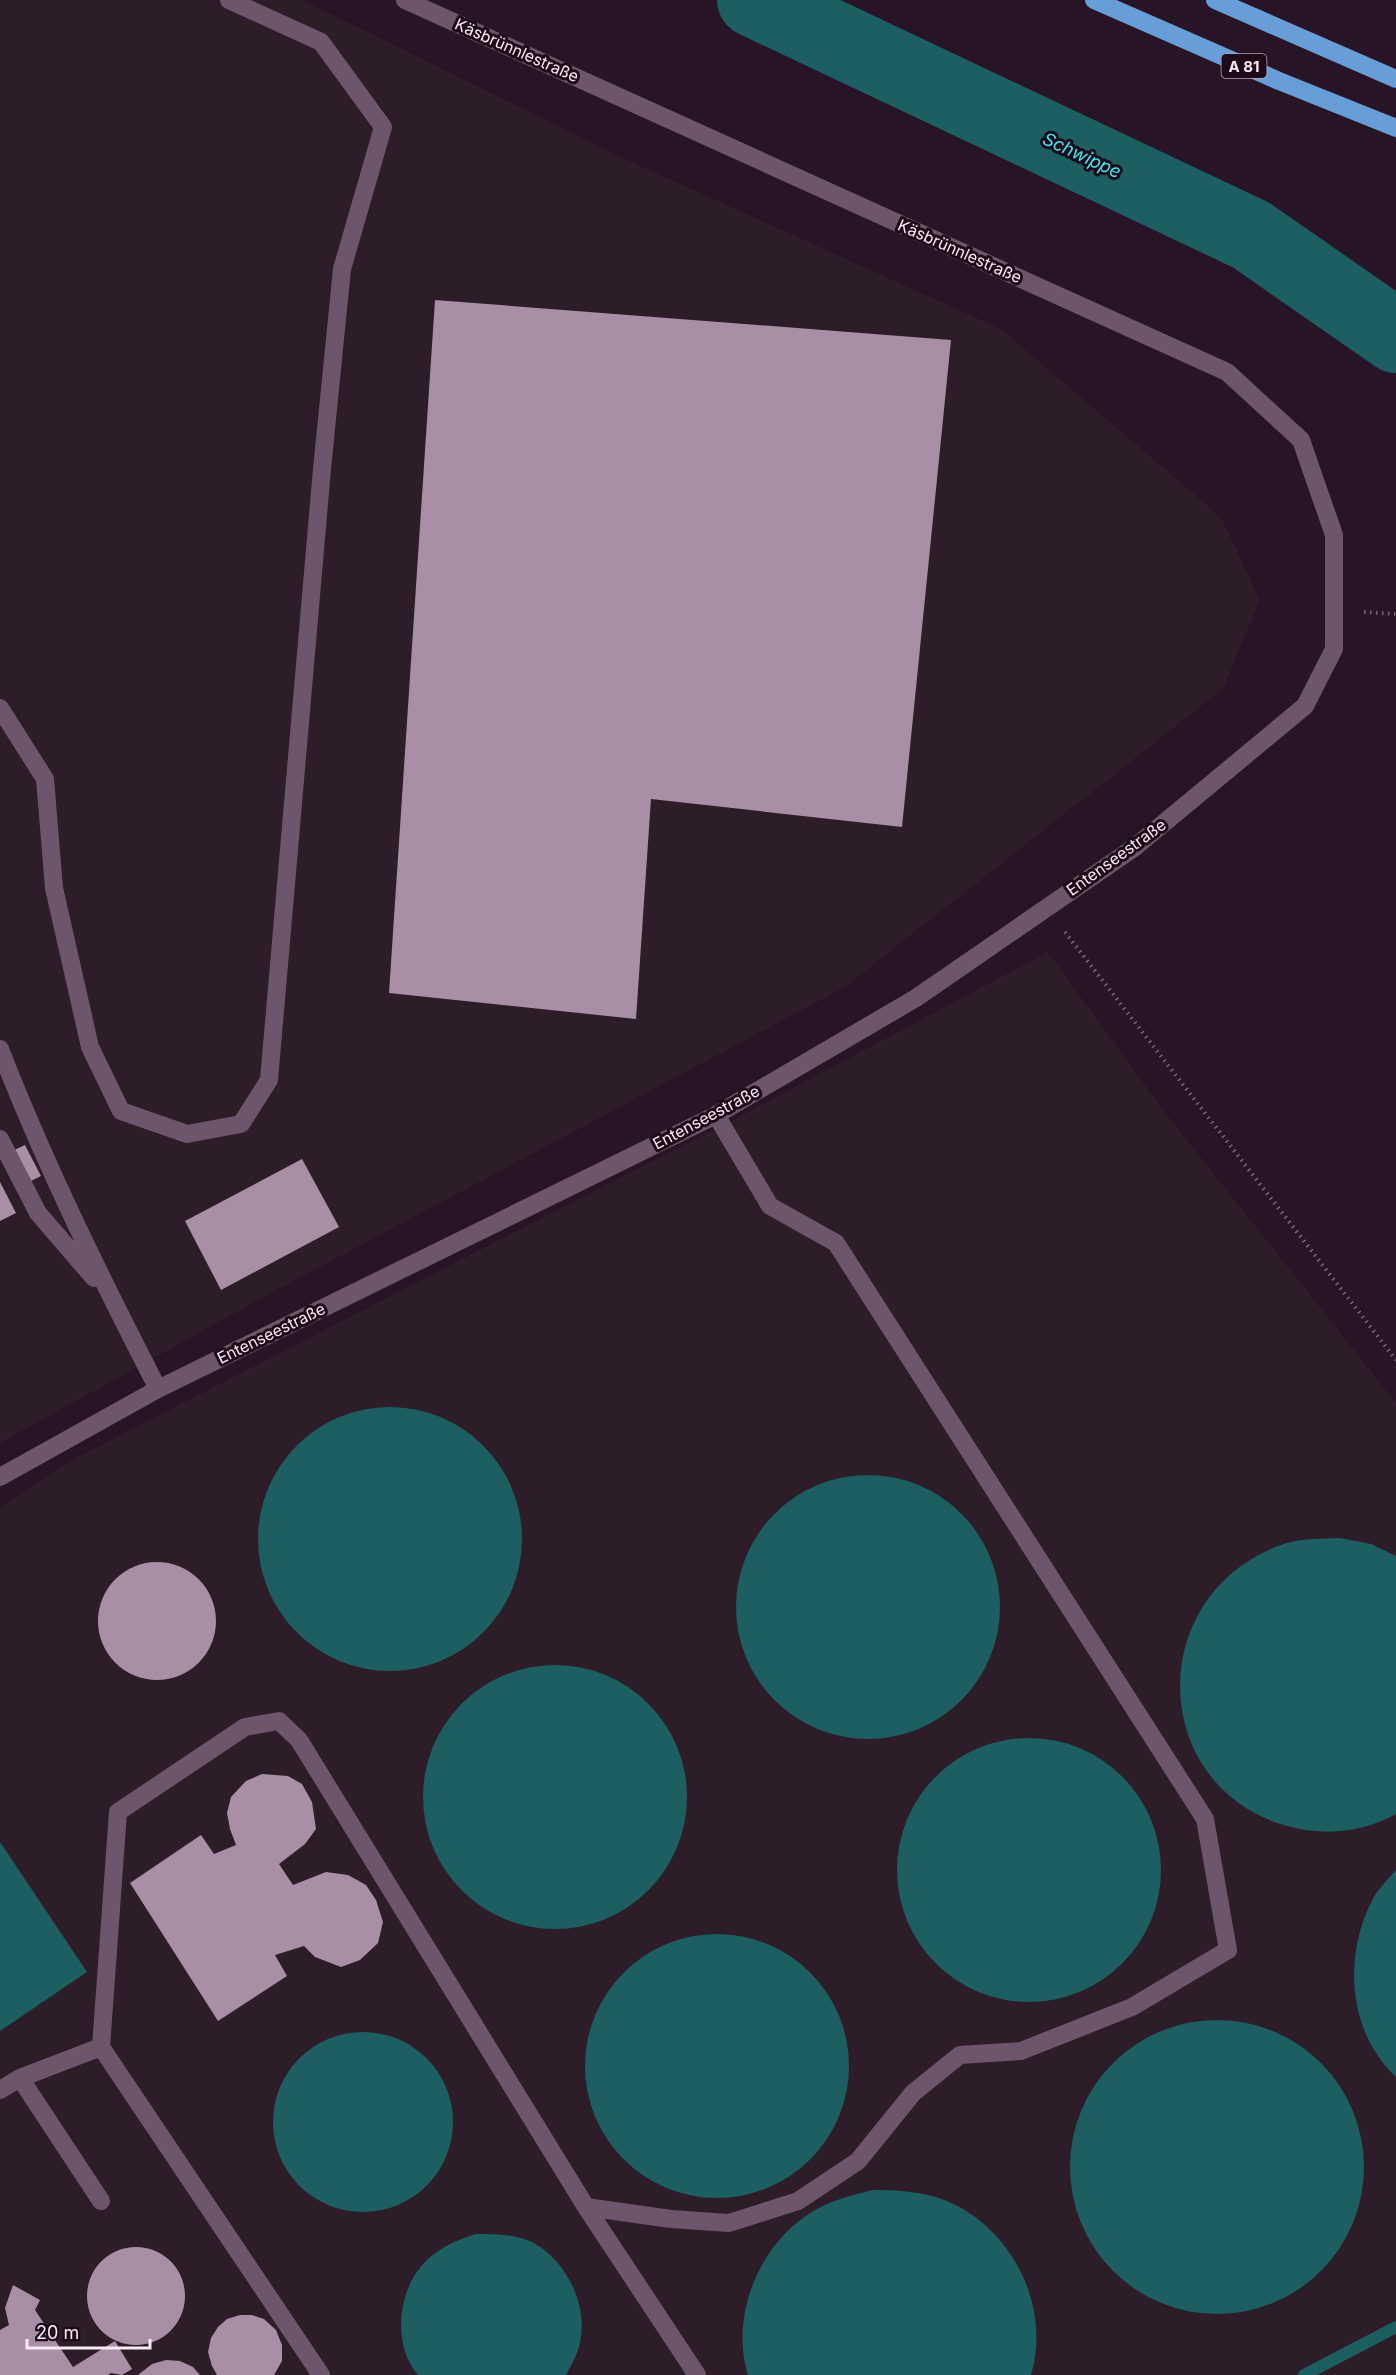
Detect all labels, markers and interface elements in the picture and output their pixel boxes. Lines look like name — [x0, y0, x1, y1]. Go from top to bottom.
street label: Käsbrünnlestraße — [452, 14, 582, 86]
road number: A 81 — [1222, 54, 1266, 78]
water label: Schwippe — [1039, 128, 1125, 182]
street label: Käsbrünnlestraße — [895, 215, 1025, 287]
street label: Entenseestraße — [1062, 814, 1170, 900]
street label: Entenseestraße — [649, 1080, 763, 1154]
street label: Entenseestraße — [214, 1298, 328, 1368]
scale bar — [27, 2312, 150, 2350]
text: 20 m — [36, 2322, 79, 2343]

